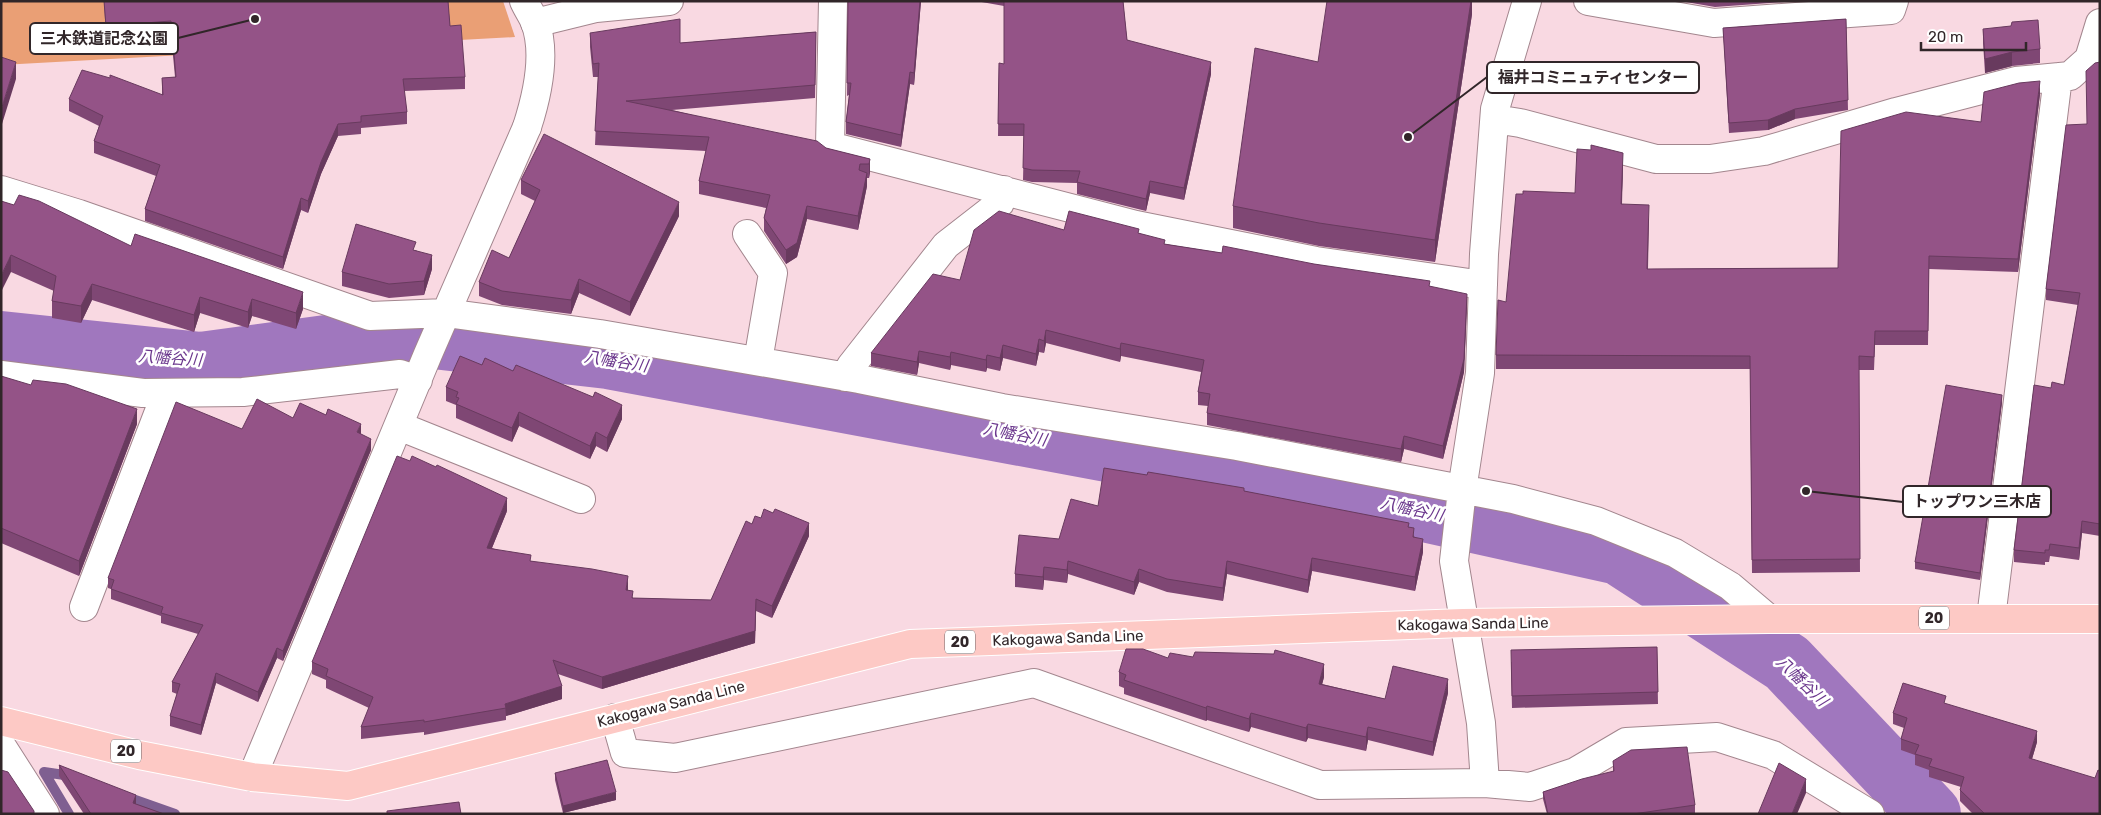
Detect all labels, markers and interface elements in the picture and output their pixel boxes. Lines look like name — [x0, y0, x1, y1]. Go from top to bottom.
scale bar — [1921, 20, 2026, 52]
callout: 三木鉄道記念公園 — [30, 23, 178, 54]
text: 20 m — [1928, 28, 1963, 46]
text: 三木鉄道記念公園 — [40, 29, 168, 48]
callout: 福井コミニュティセンター — [1487, 62, 1699, 93]
text: 福井コミニュティセンター — [1497, 68, 1689, 87]
water label: 八幡谷川 — [137, 346, 205, 370]
water label: 八幡谷川 — [583, 347, 651, 376]
water label: 八幡谷川 — [982, 419, 1050, 450]
callout: トップワン三木店 — [1903, 486, 2051, 517]
text: トップワン三木店 — [1913, 492, 2041, 511]
water label: 八幡谷川 — [1379, 493, 1447, 525]
road number: 20 — [1919, 606, 1949, 630]
street label: Kakogawa Sanda Line — [1397, 614, 1549, 634]
street label: Kakogawa Sanda Line — [992, 626, 1144, 650]
road number: 20 — [945, 630, 975, 654]
water label: 八幡谷川 — [1772, 652, 1833, 711]
street label: Kakogawa Sanda Line — [595, 677, 747, 731]
road number: 20 — [111, 739, 141, 762]

